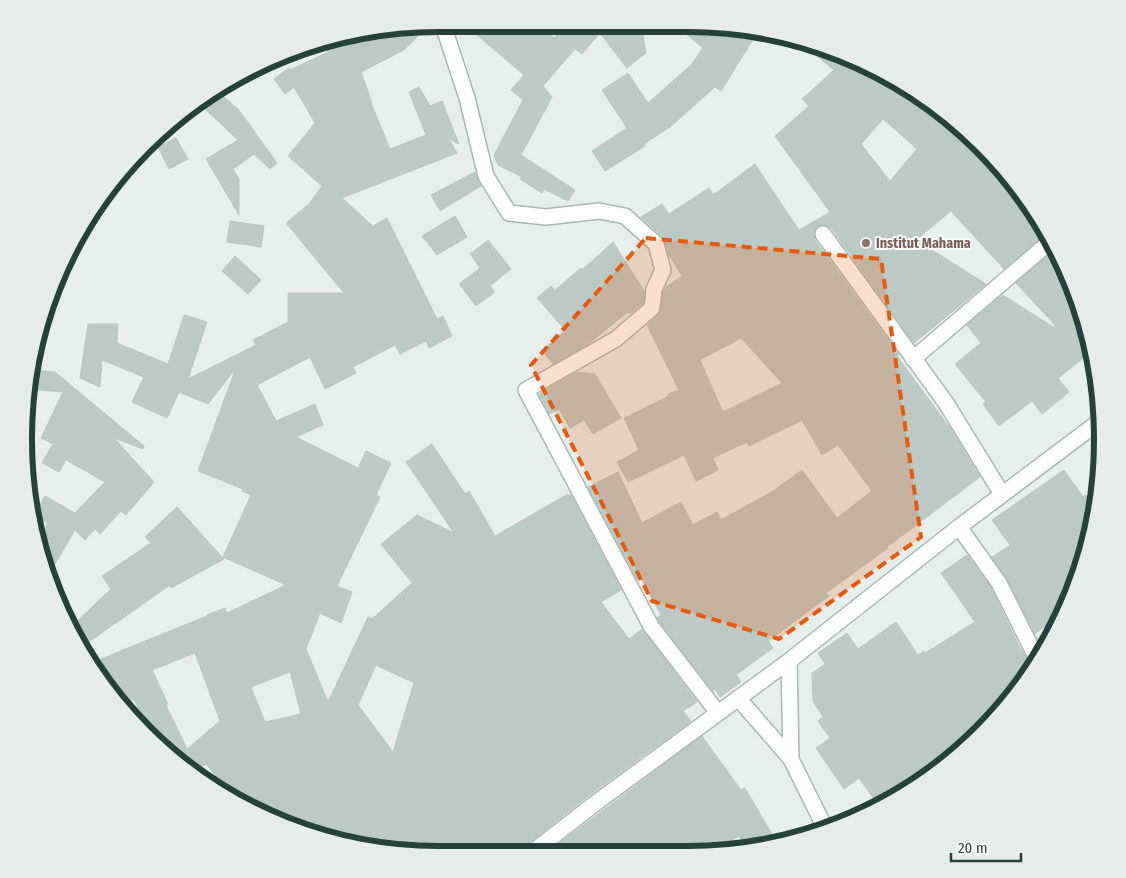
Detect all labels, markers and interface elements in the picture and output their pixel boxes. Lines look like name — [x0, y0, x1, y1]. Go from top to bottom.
place label: Institut Mahama — [876, 235, 971, 252]
marker: Institut Mahama — [860, 237, 872, 249]
scale bar — [951, 830, 1021, 862]
text: 20 m — [958, 839, 988, 857]

